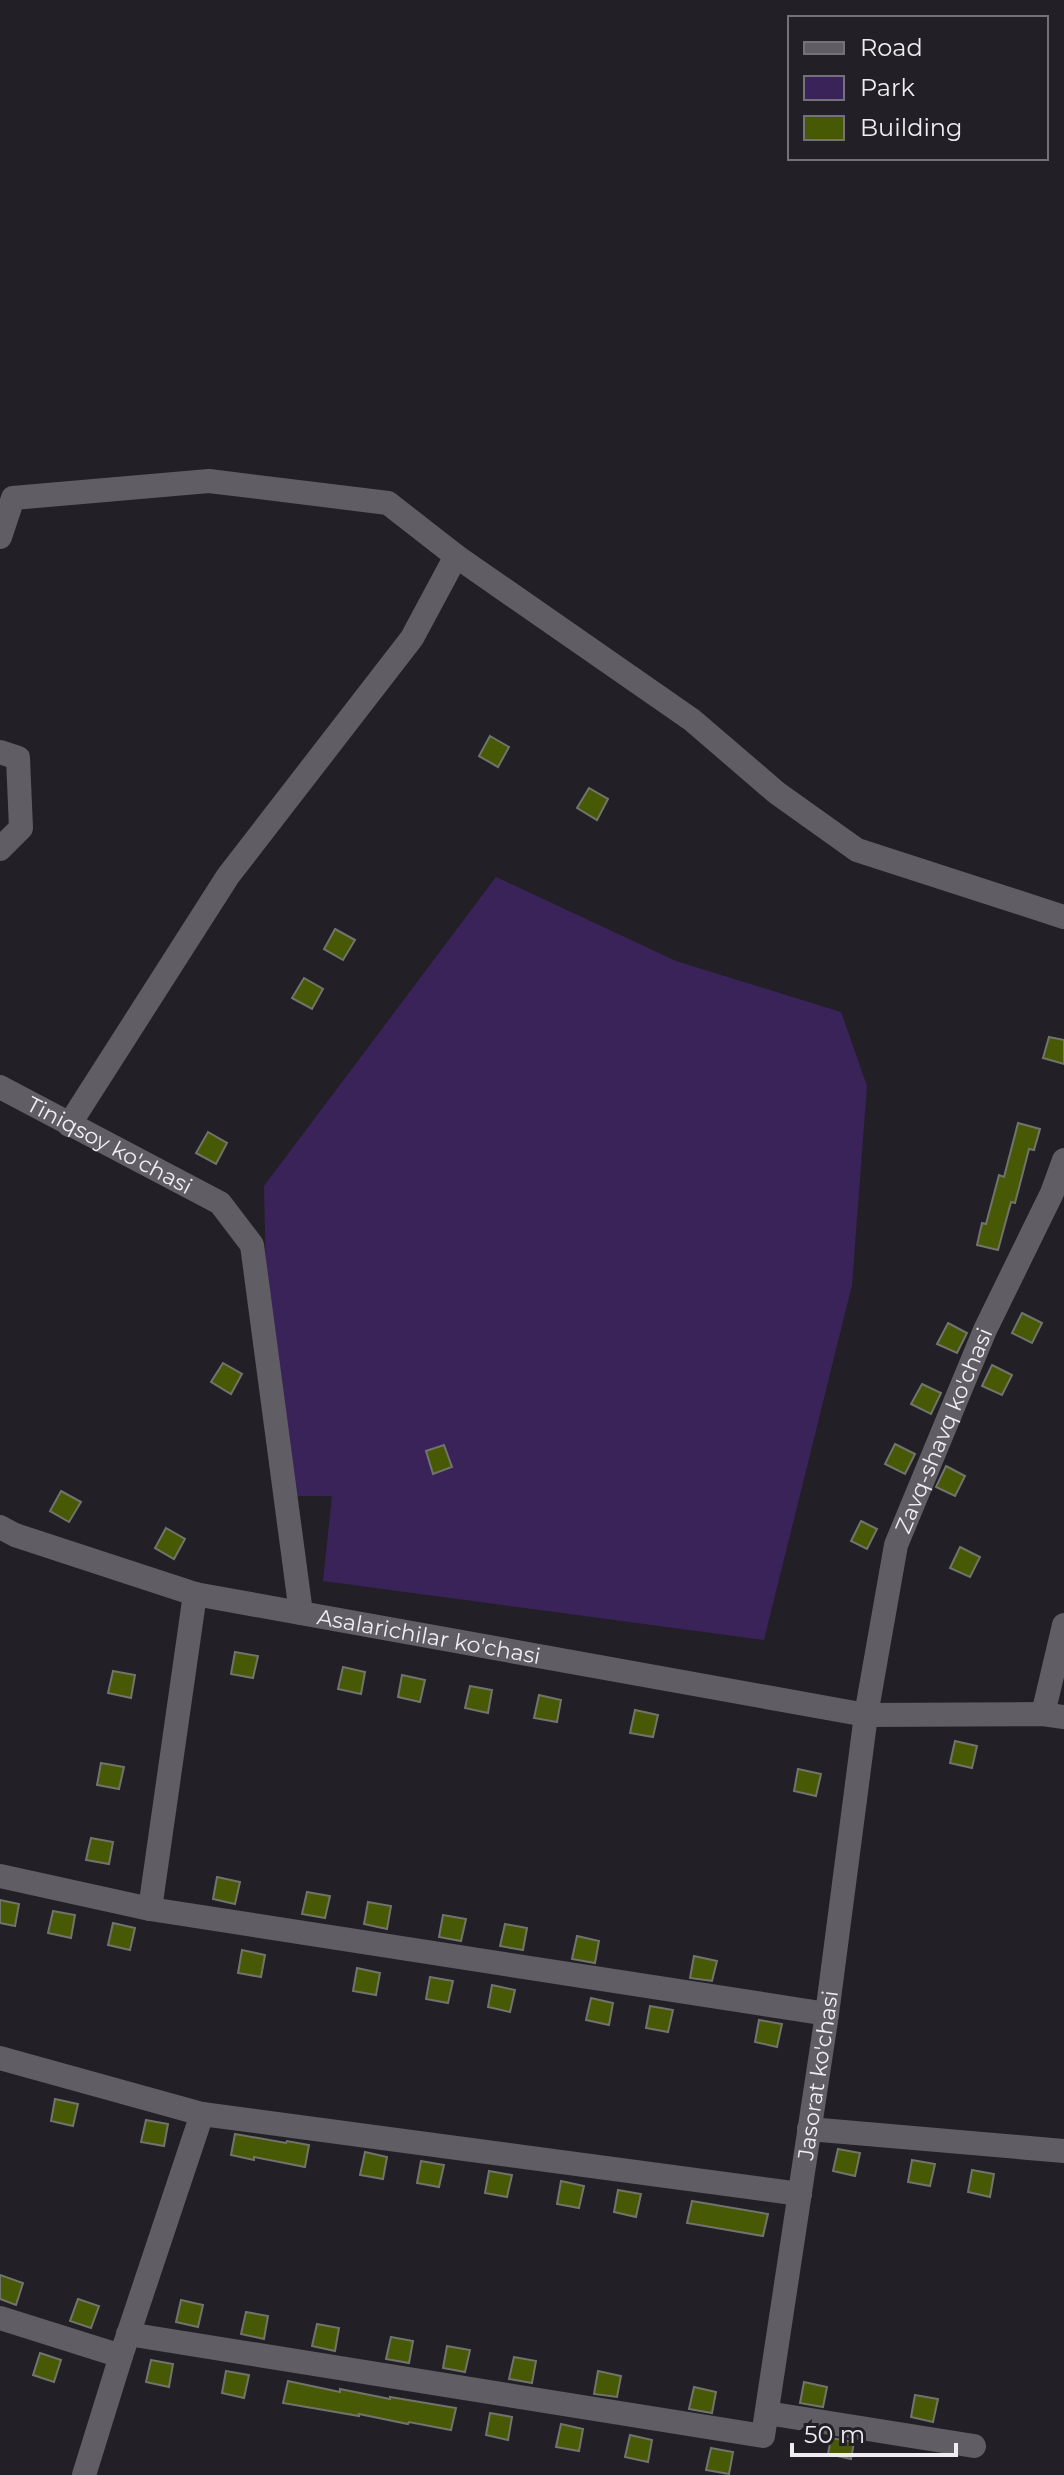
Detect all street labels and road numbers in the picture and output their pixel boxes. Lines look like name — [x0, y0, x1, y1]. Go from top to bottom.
street label: Tiniqsoy ko'chasi — [22, 1090, 197, 1200]
street label: Zavq-shavq ko'chasi — [889, 1324, 998, 1537]
street label: Asalarichilar ko'chasi — [315, 1603, 543, 1670]
street label: Jasorat ko'chasi — [791, 1989, 843, 2163]

